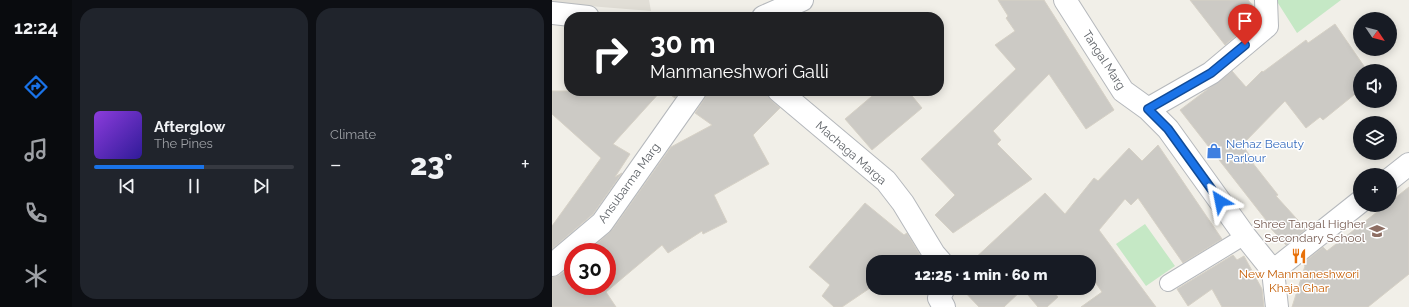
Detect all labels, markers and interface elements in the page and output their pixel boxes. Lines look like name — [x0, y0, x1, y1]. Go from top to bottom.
pin — [1228, 4, 1262, 45]
icon: arrive — [1234, 10, 1256, 32]
north arrow — [1353, 12, 1397, 56]
map controls — [1353, 12, 1397, 212]
text: 12:24 — [14, 17, 58, 38]
text: 30 m — [650, 27, 716, 60]
icon: right — [584, 28, 636, 80]
street label: Tangal Marg — [1080, 28, 1128, 92]
text: Manmaneshwori Galli — [650, 61, 829, 82]
button: sound — [1353, 64, 1397, 108]
icon: directions — [22, 73, 50, 101]
button: layers — [1353, 116, 1397, 160]
text: Afterglow — [154, 118, 225, 136]
street label: Machaga Marga — [813, 118, 889, 188]
text: Climate — [330, 127, 376, 142]
icon: music — [22, 136, 50, 164]
text: The Pines — [154, 136, 213, 151]
place label: Nehaz Beauty Parlour — [1226, 137, 1304, 165]
street label: Ansubarma Marg — [595, 140, 663, 226]
shop icon: Nehaz Beauty Parlour — [1205, 142, 1223, 160]
text: 23° — [410, 147, 453, 182]
text: − — [330, 151, 342, 177]
text: + — [521, 151, 530, 177]
button: + — [1353, 168, 1397, 212]
icon: previous — [116, 175, 138, 197]
icon: pause — [183, 175, 205, 197]
icon: next — [250, 175, 272, 197]
position arrow — [1199, 180, 1241, 222]
icon: phone — [22, 199, 50, 227]
place label: Shree Tangal Higher Secondary School — [1253, 217, 1366, 245]
school or university icon: Shree Tangal Higher Secondary School — [1368, 222, 1386, 240]
speed limit sign: 30 — [564, 243, 616, 295]
restaurant icon: New Manmaneshwori Khaja Ghar — [1290, 247, 1308, 265]
icon: climate — [22, 262, 50, 290]
text: 12:25 · 1 min · 60 m — [914, 266, 1048, 284]
place label: New Manmaneshwori Khaja Ghar — [1239, 267, 1359, 295]

